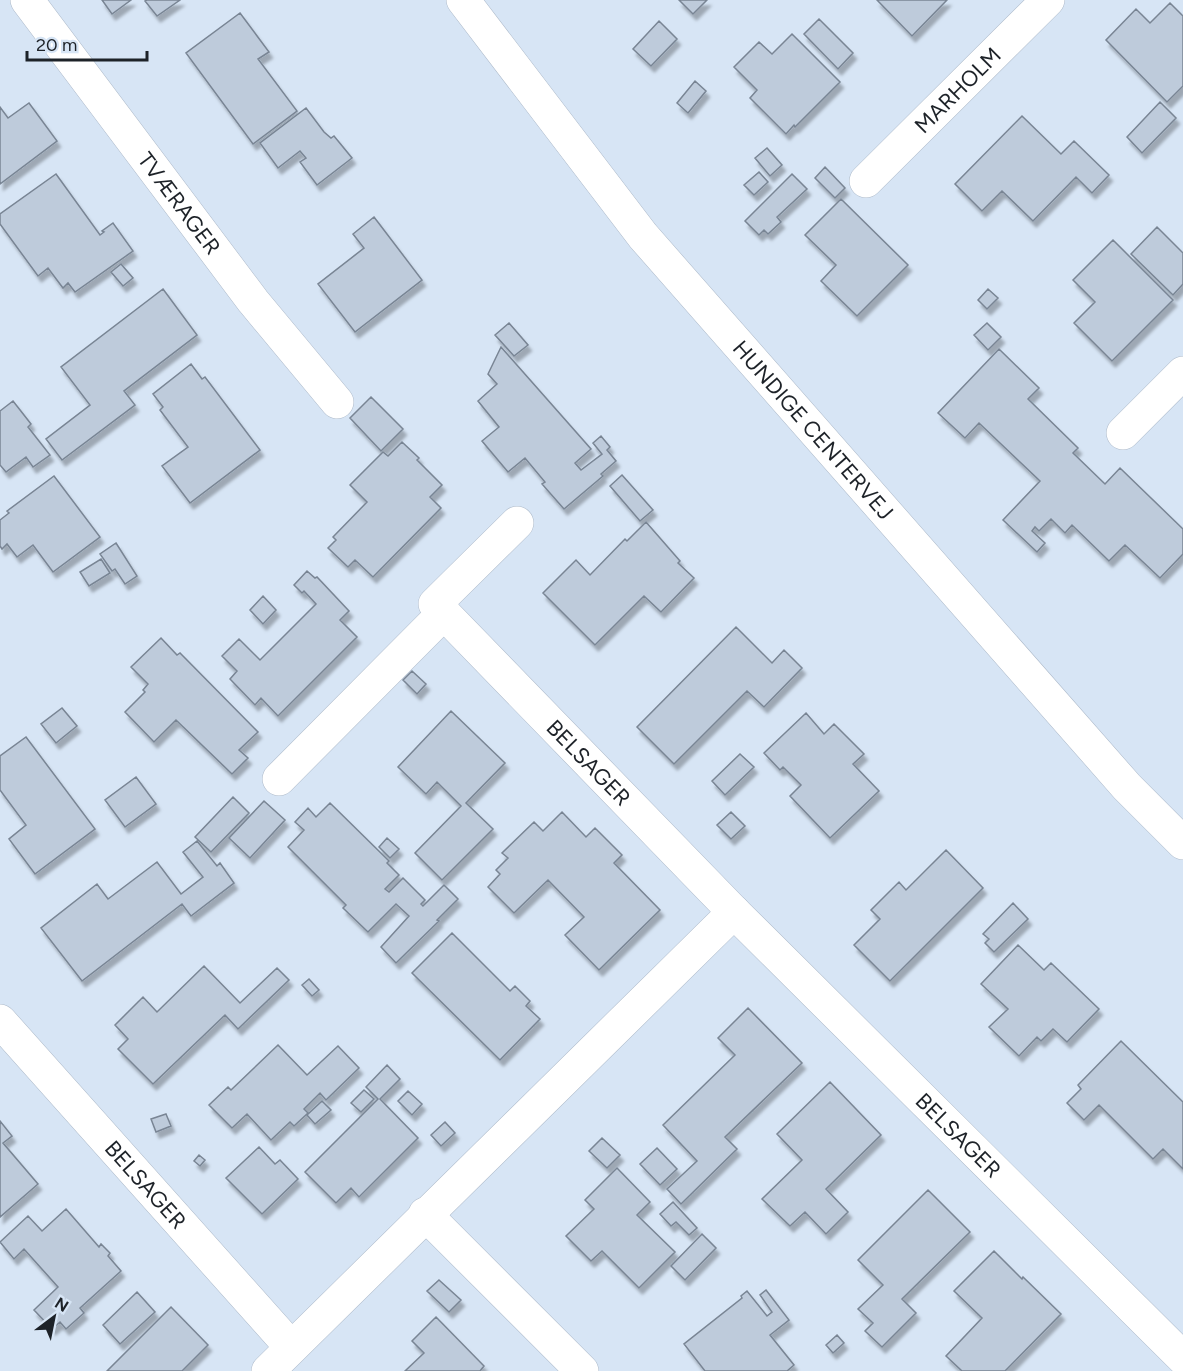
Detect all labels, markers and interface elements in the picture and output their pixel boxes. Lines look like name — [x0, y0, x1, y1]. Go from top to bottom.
scale bar — [27, 24, 147, 62]
text: 20 m — [36, 34, 77, 56]
street label: MARHOLM — [909, 41, 1006, 139]
street label: TVÆRAGER — [132, 147, 227, 260]
street label: HUNDIGE CENTERVEJ — [727, 335, 899, 525]
street label: BELSAGER — [541, 714, 637, 811]
street label: BELSAGER — [910, 1087, 1007, 1183]
street label: BELSAGER — [99, 1135, 192, 1234]
north arrow — [24, 1287, 84, 1347]
text: N — [51, 1293, 72, 1316]

